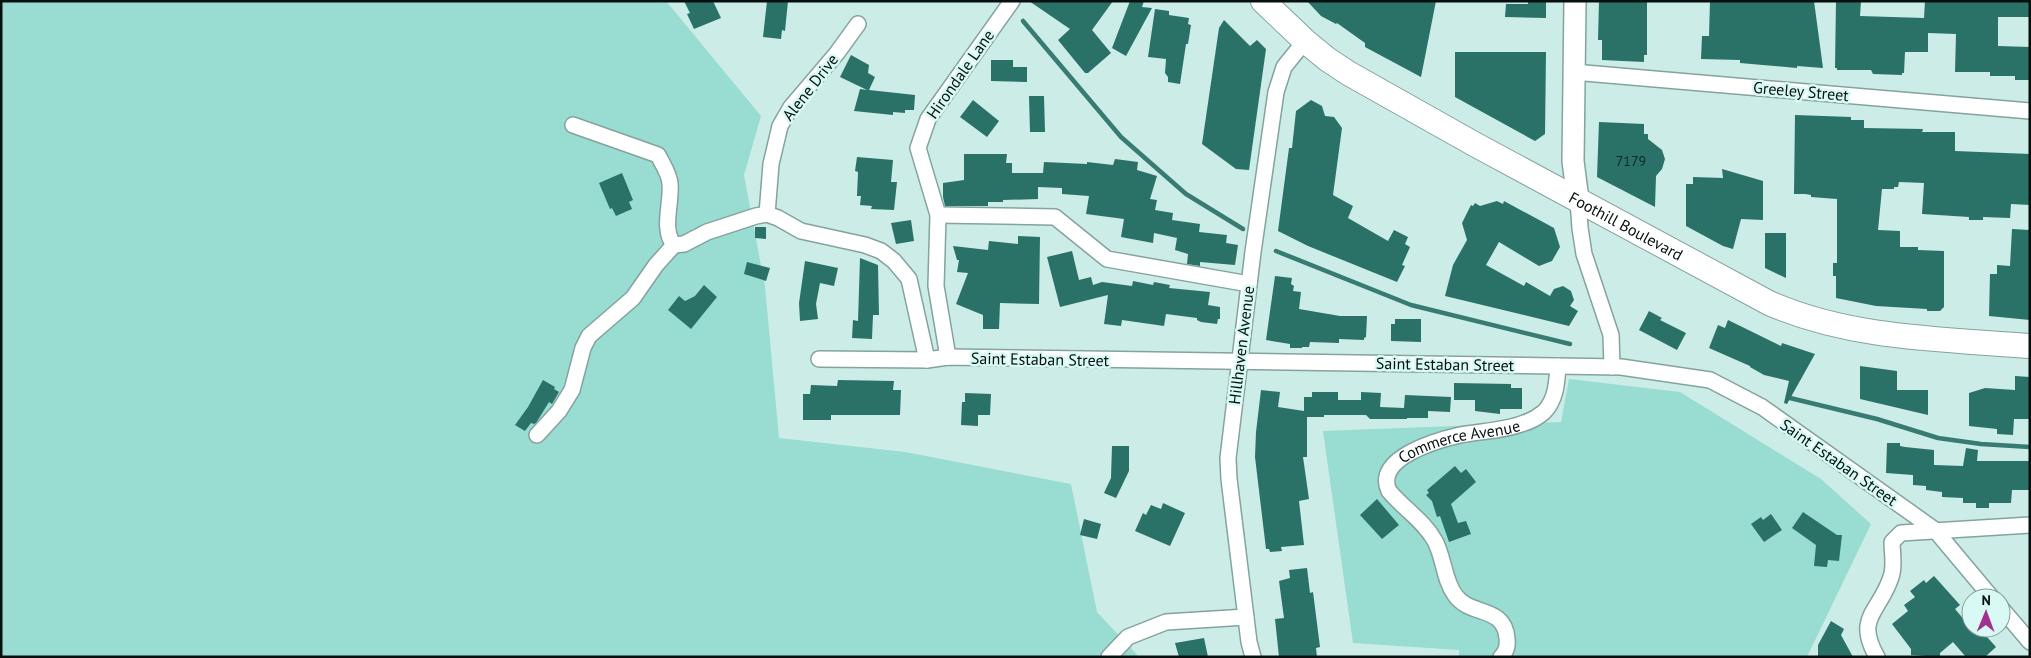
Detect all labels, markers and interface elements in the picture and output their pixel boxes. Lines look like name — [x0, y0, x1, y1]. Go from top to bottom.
street label: Hirondale Lane — [922, 26, 998, 122]
street label: Alene Drive — [778, 50, 842, 124]
street label: Greeley Street — [1752, 77, 1850, 105]
house number: 7179 — [1616, 152, 1646, 170]
street label: Foothill Boulevard — [1566, 187, 1686, 265]
street label: Hillhaven Avenue — [1224, 285, 1258, 405]
street label: Saint Estaban Street — [971, 348, 1110, 370]
street label: Saint Estaban Street — [1376, 353, 1515, 375]
street label: Saint Estaban Street — [1777, 414, 1902, 510]
street label: Commerce Avenue — [1394, 415, 1522, 467]
north arrow — [1961, 588, 2011, 638]
text: N — [1981, 591, 1991, 609]

